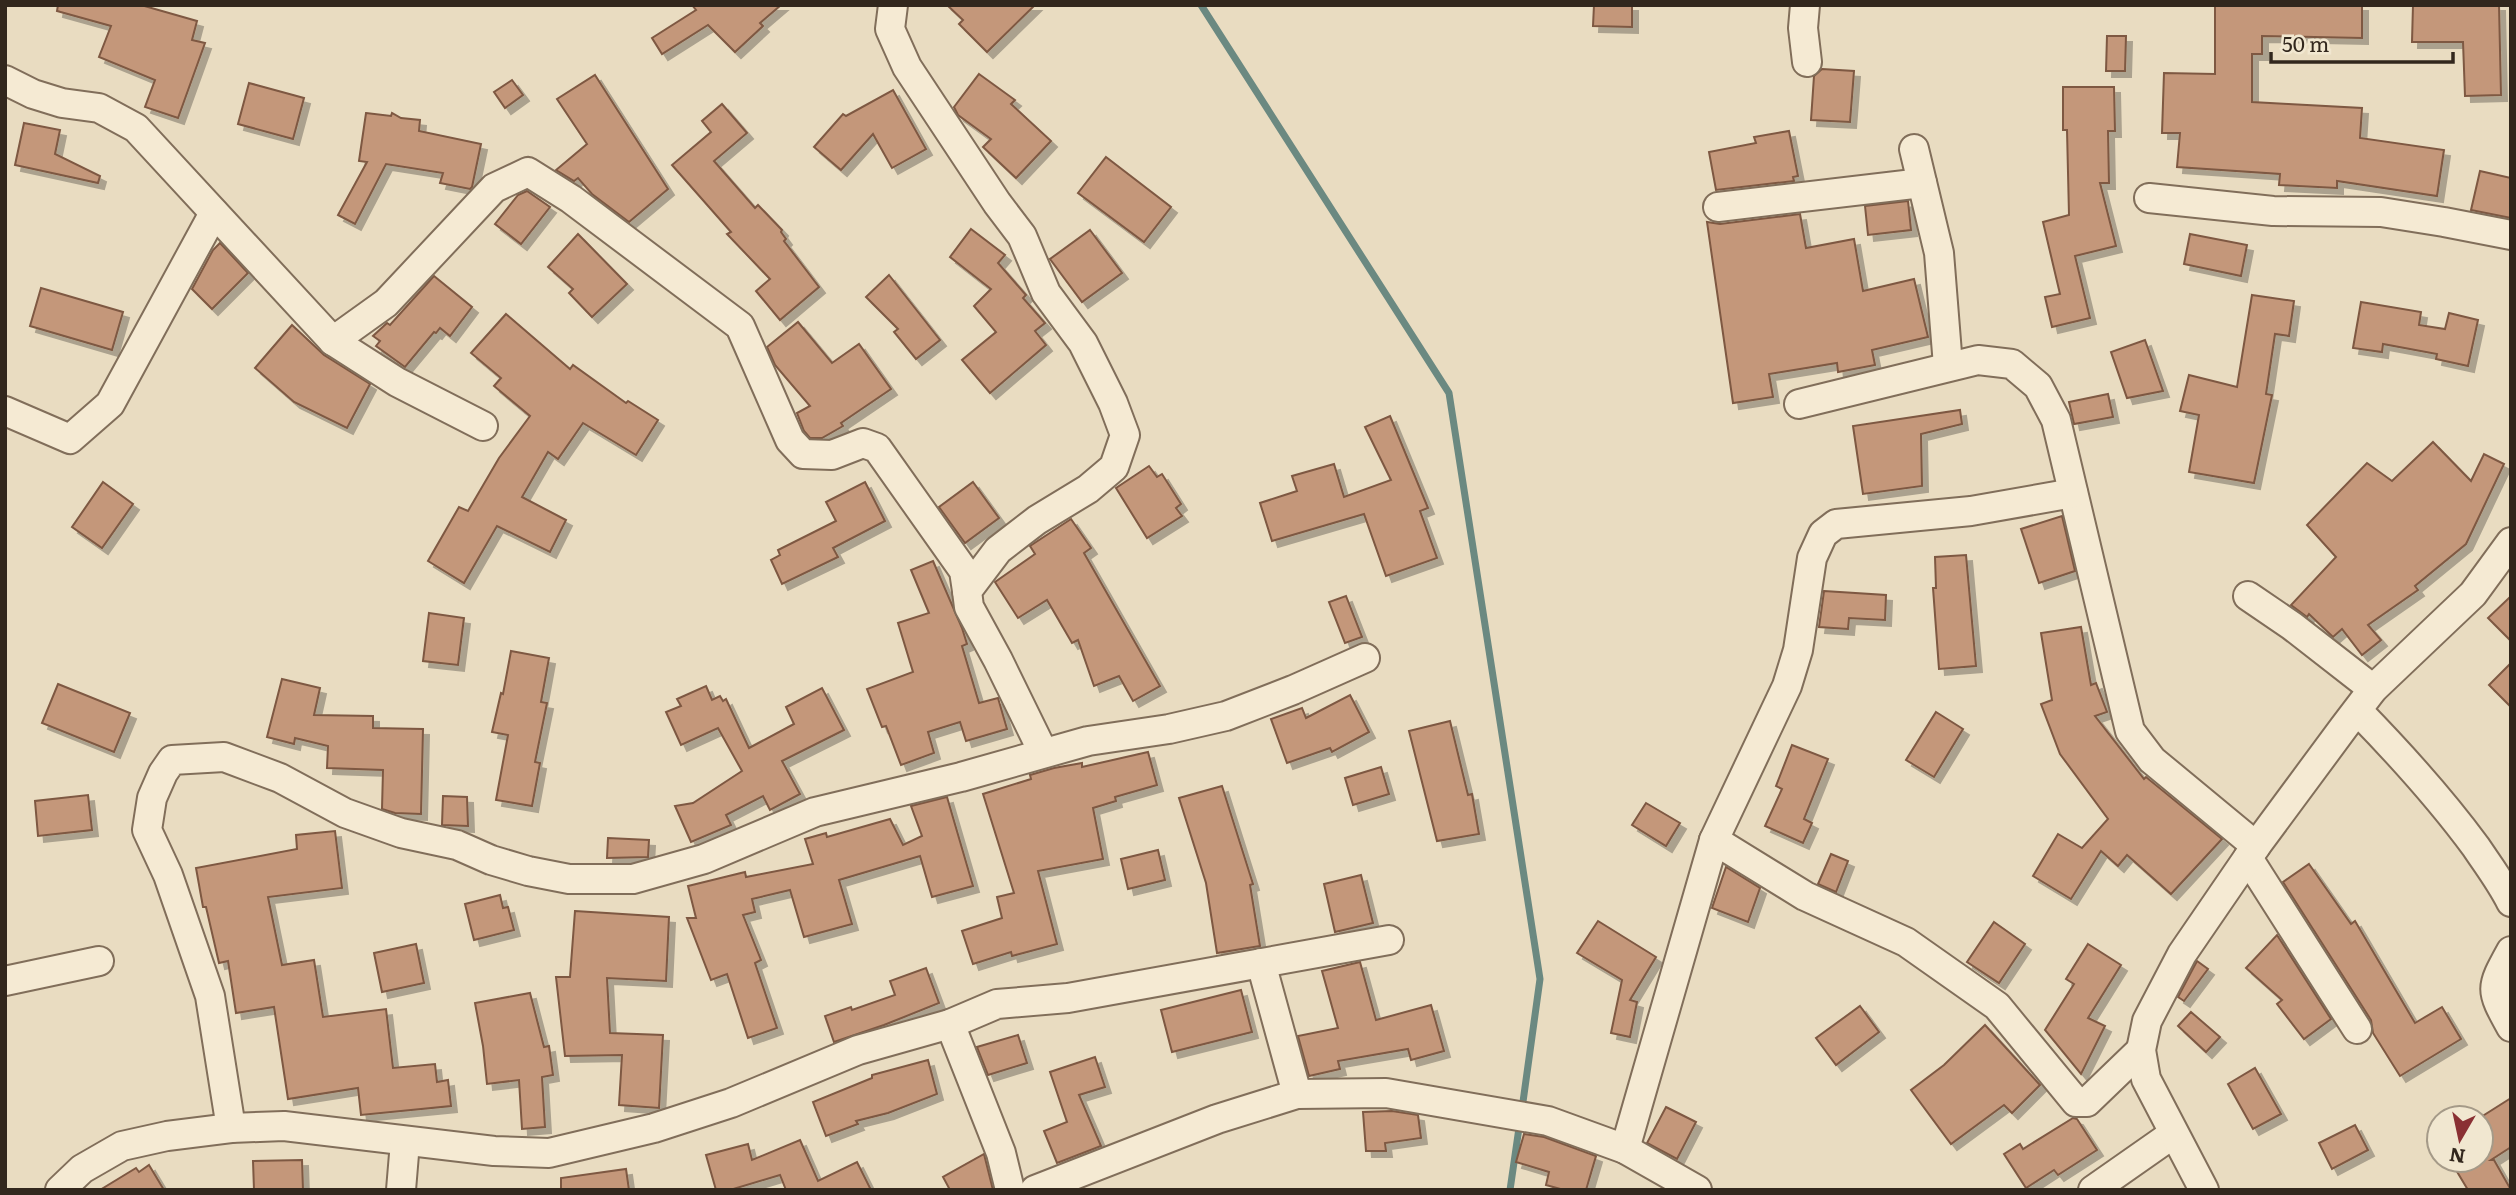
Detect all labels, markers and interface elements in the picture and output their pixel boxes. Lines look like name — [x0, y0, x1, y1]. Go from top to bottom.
scale bar — [2271, 21, 2453, 65]
text: 50 m — [2282, 27, 2329, 58]
north arrow — [2425, 1104, 2495, 1174]
text: N — [2447, 1142, 2467, 1172]

